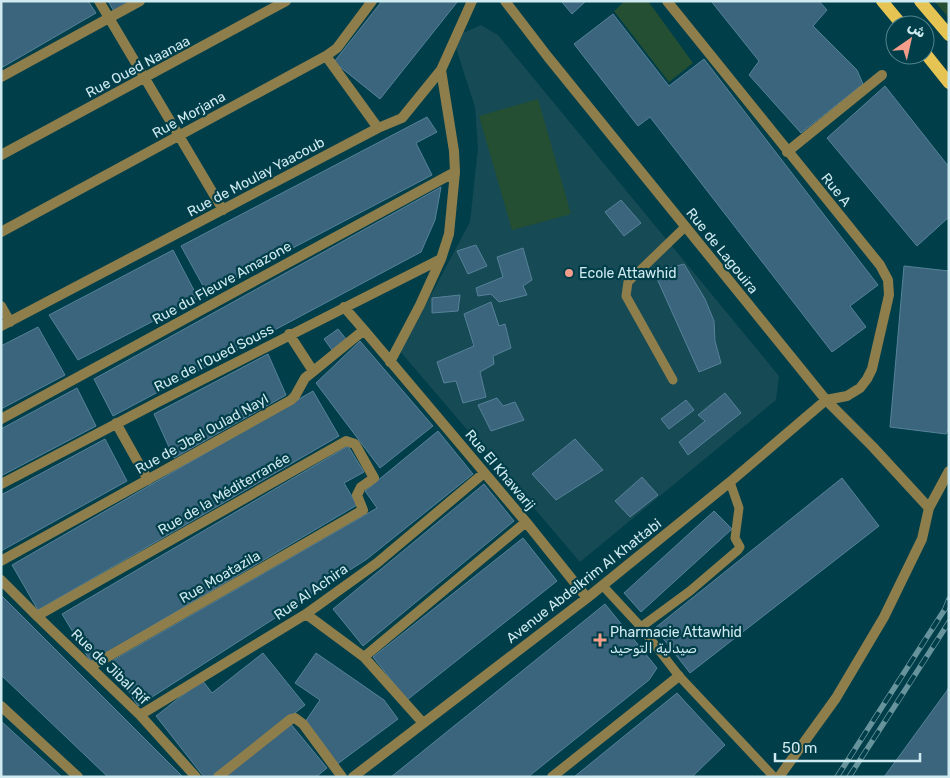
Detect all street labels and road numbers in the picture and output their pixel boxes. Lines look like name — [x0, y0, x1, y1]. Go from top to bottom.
street label: Rue Oued Naanaa — [83, 32, 193, 102]
street label: Rue Morjana — [150, 88, 228, 142]
street label: Rue de Moulay Yaacoub — [184, 134, 328, 220]
street label: Rue A — [817, 170, 855, 211]
street label: Rue de Lagouira — [682, 205, 762, 297]
street label: Rue du Fleuve Amazone — [150, 238, 295, 328]
street label: Rue de l'Oued Souss — [151, 320, 277, 396]
street label: Rue de Jbel Oulad Nayl — [132, 390, 272, 478]
street label: Rue El Khawarij — [461, 426, 539, 514]
street label: Rue de la Méditerranée — [155, 449, 293, 539]
street label: Avenue Abdelkrim Al Khattabi — [503, 515, 665, 647]
street label: Rue Moatazila — [177, 547, 263, 607]
street label: Rue Al Achira — [271, 560, 351, 624]
street label: Rue de Jibal Rif — [68, 626, 153, 709]

